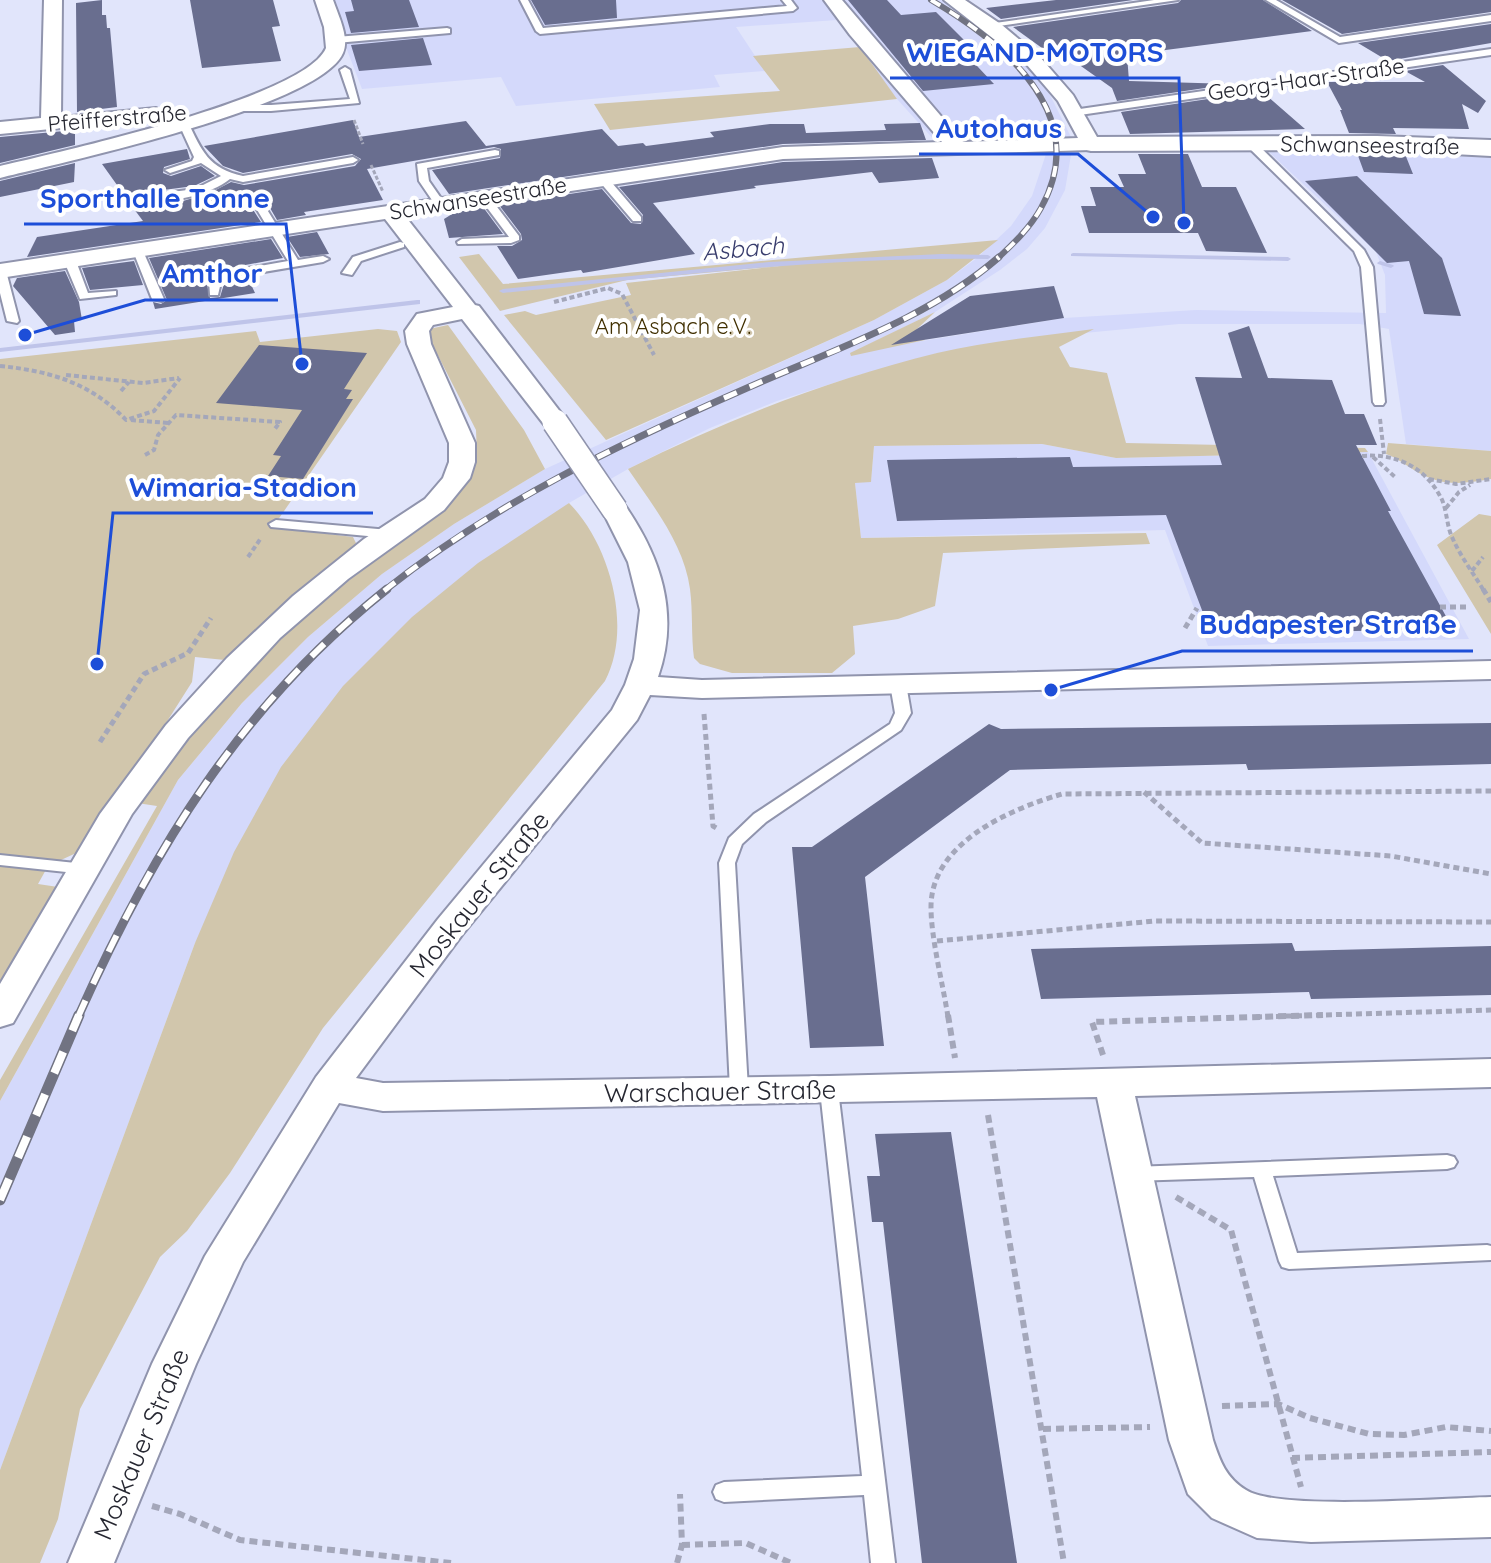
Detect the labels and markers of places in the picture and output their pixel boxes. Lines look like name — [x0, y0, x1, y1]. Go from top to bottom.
callout: WIEGAND-MOTORS — [890, 26, 1179, 78]
callout: Autohaus — [919, 102, 1078, 154]
callout: Sporthalle Tonne — [24, 172, 286, 224]
callout: Amthor — [145, 248, 278, 300]
callout: Wimaria-Stadion — [113, 461, 373, 513]
callout: Budapester Straße — [1182, 599, 1473, 651]

